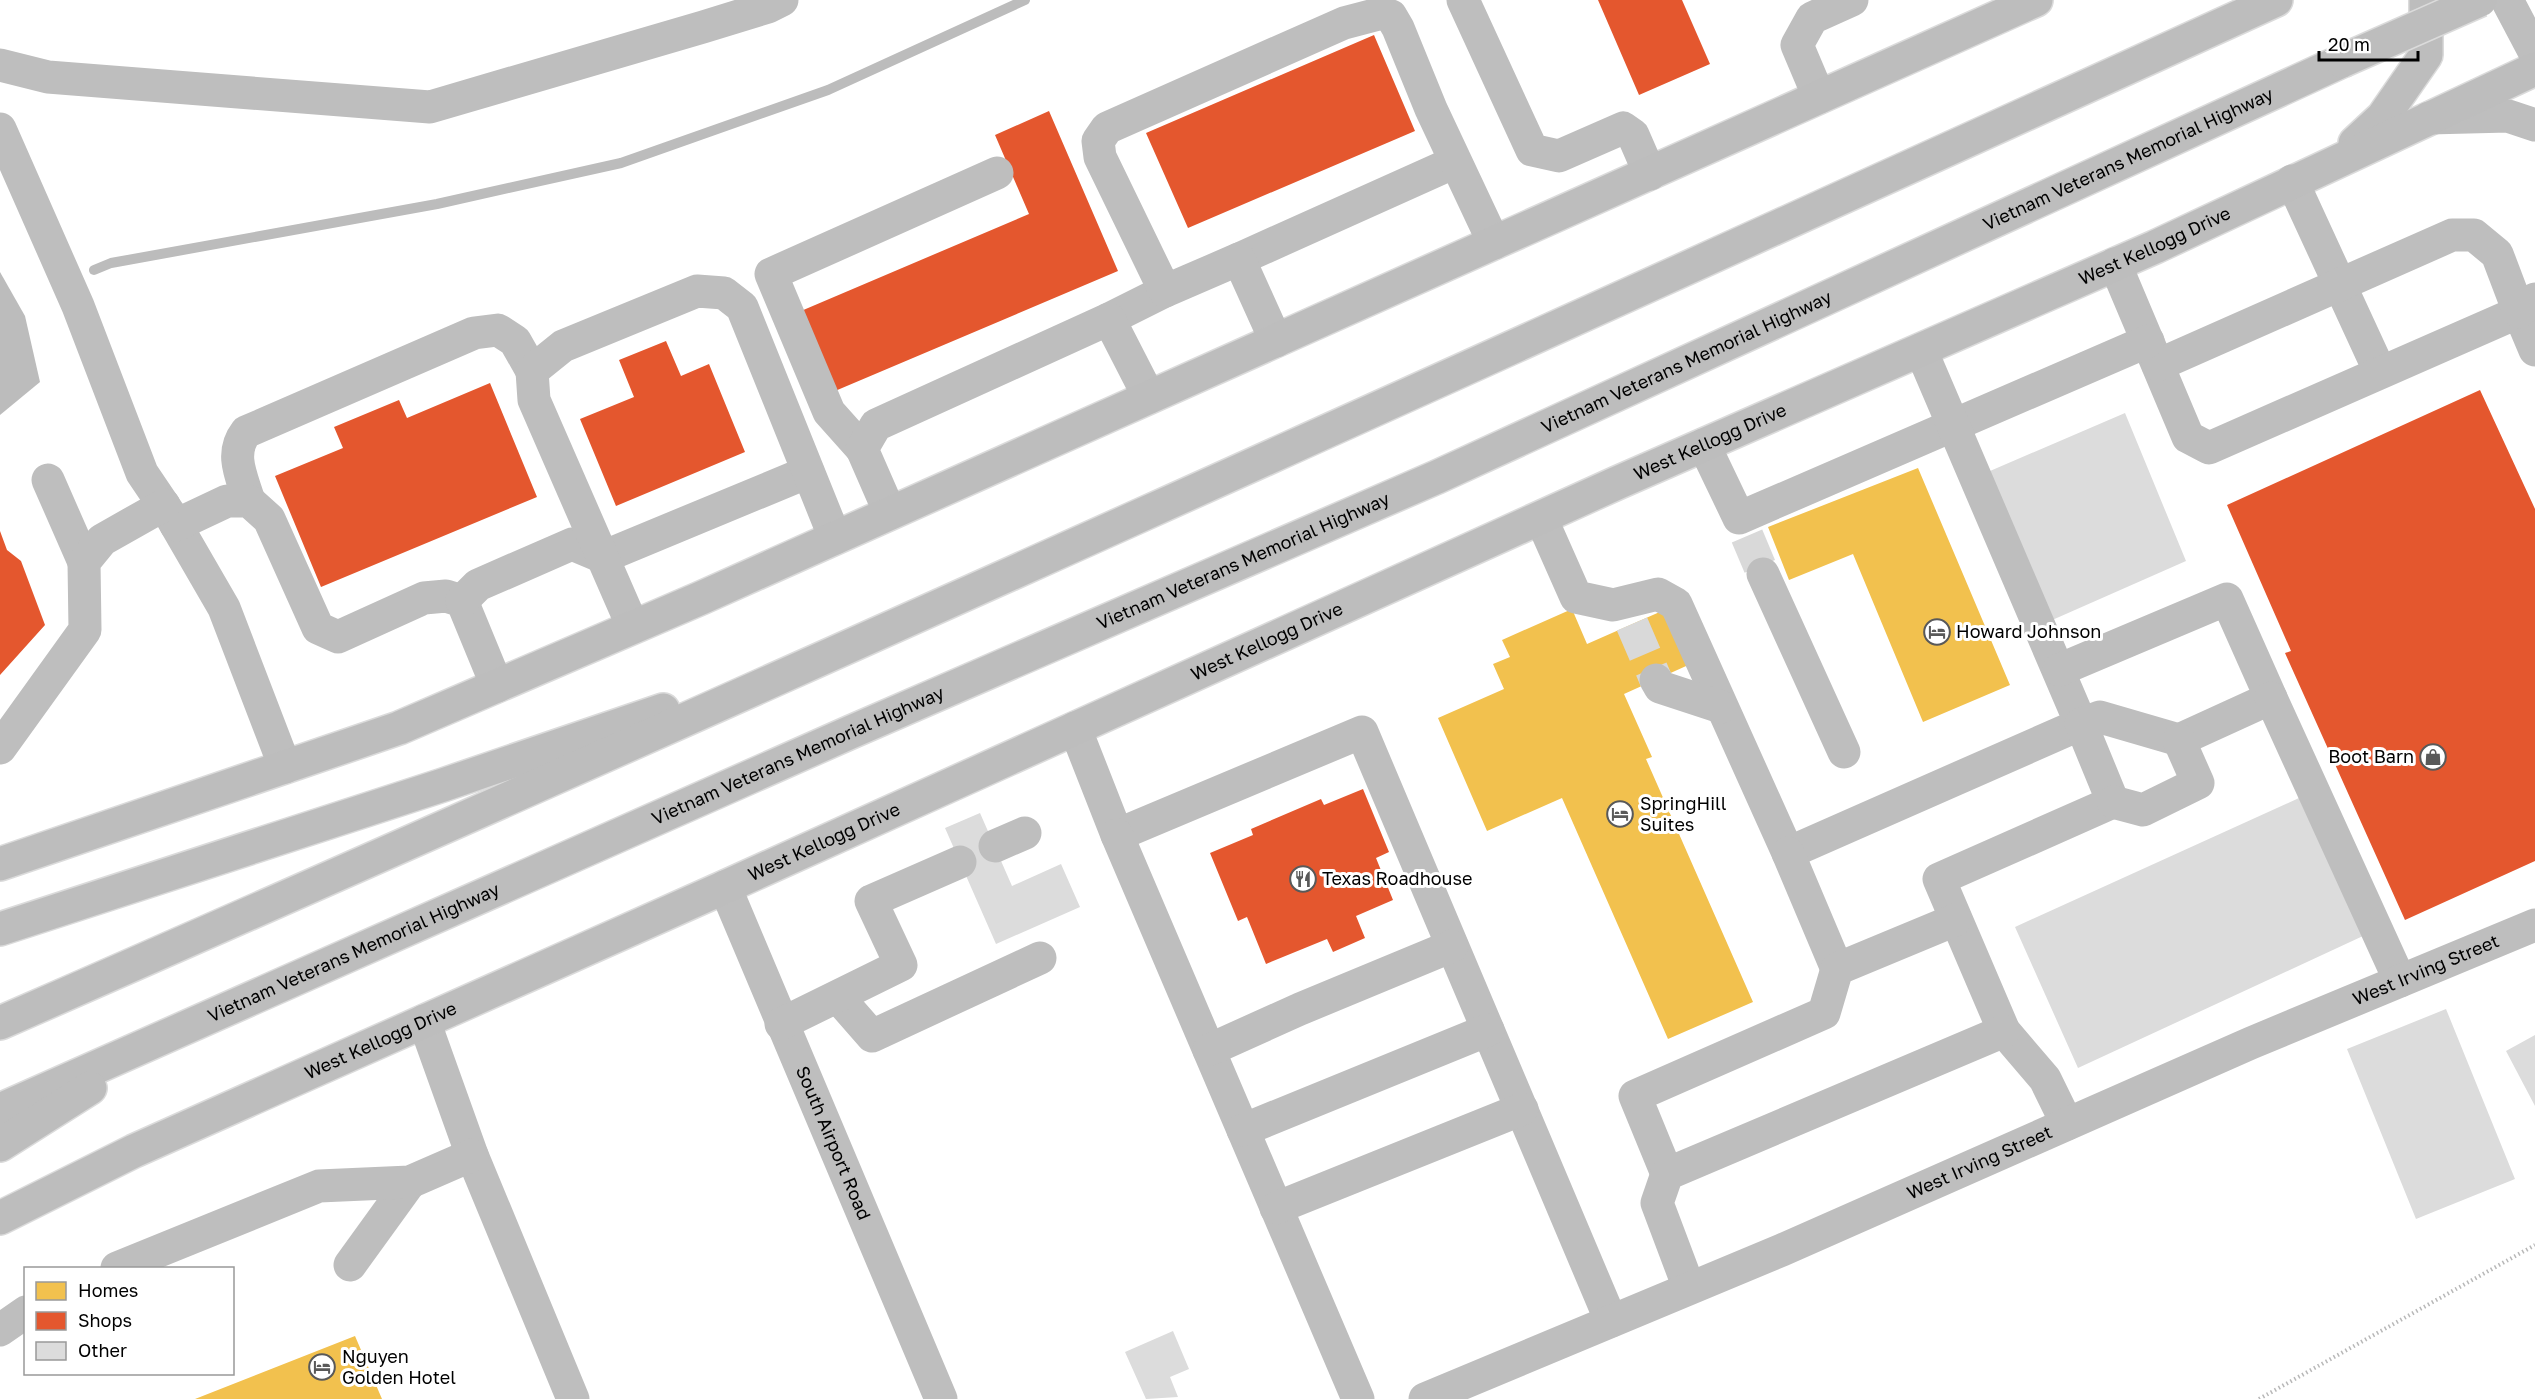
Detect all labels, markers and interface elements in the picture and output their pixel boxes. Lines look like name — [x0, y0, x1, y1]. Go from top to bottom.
scale bar — [2319, 24, 2418, 62]
text: 20 m — [2328, 33, 2370, 55]
street label: Vietnam Veterans Memorial Highway — [1979, 82, 2276, 235]
street label: West Kellogg Drive — [2075, 201, 2234, 289]
street label: Vietnam Veterans Memorial Highway — [1538, 285, 1835, 438]
street label: West Kellogg Drive — [1630, 398, 1789, 484]
street label: Vietnam Veterans Memorial Highway — [1093, 487, 1393, 634]
street label: West Kellogg Drive — [1187, 597, 1346, 685]
hotel icon: Howard Johnson — [1922, 617, 1952, 647]
place label: Howard Johnson — [1956, 620, 2101, 642]
street label: Vietnam Veterans Memorial Highway — [648, 681, 947, 829]
shop icon: Boot Barn — [2418, 742, 2448, 772]
place label: Boot Barn — [2328, 745, 2414, 767]
place label: SpringHill Suites — [1640, 792, 1727, 835]
street label: West Kellogg Drive — [744, 797, 903, 885]
hotel icon: SpringHill Suites — [1605, 799, 1635, 829]
restaurant icon: Texas Roadhouse — [1288, 864, 1318, 894]
place label: Texas Roadhouse — [1322, 867, 1472, 889]
street label: Vietnam Veterans Memorial Highway — [204, 878, 503, 1026]
street label: West Irving Street — [2349, 929, 2502, 1010]
street label: West Kellogg Drive — [301, 996, 460, 1083]
street label: South Airport Road — [792, 1062, 876, 1223]
street label: West Irving Street — [1903, 1120, 2055, 1203]
legend — [24, 1267, 234, 1375]
text: Homes — [78, 1279, 138, 1301]
text: Shops — [78, 1309, 132, 1331]
text: Other — [78, 1339, 127, 1361]
place label: Nguyen Golden Hotel — [342, 1345, 456, 1388]
hotel icon: Nguyen Golden Hotel — [307, 1352, 337, 1382]

